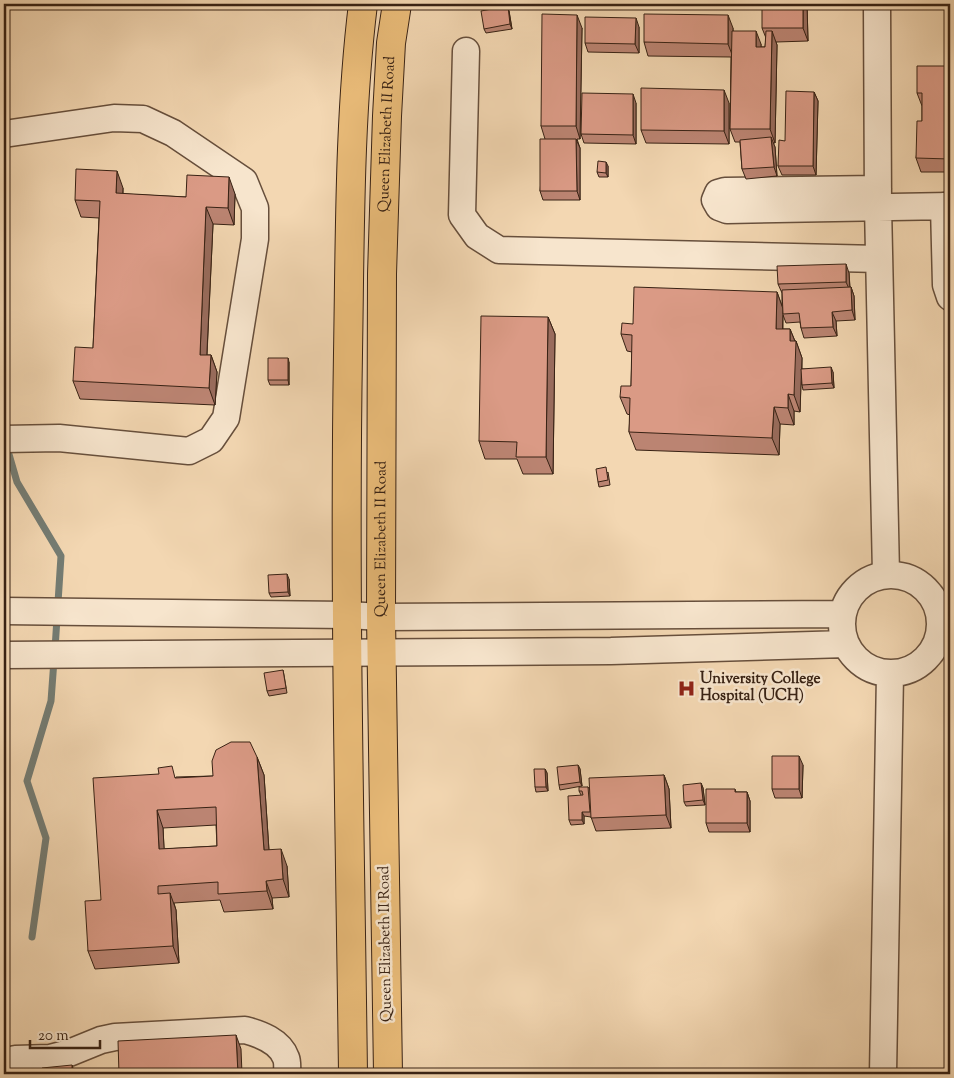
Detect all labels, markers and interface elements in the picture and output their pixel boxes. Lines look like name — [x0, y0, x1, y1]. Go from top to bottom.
street label: Queen Elizabeth II Road — [373, 55, 401, 213]
street label: Queen Elizabeth II Road — [370, 460, 392, 617]
place label: University College Hospital (UCH) — [700, 669, 820, 707]
hospital icon: University College Hospital (UCH) — [676, 678, 696, 698]
street label: Queen Elizabeth II Road — [374, 865, 398, 1022]
scale bar — [30, 1018, 100, 1050]
text: 20 m — [38, 1026, 69, 1047]

